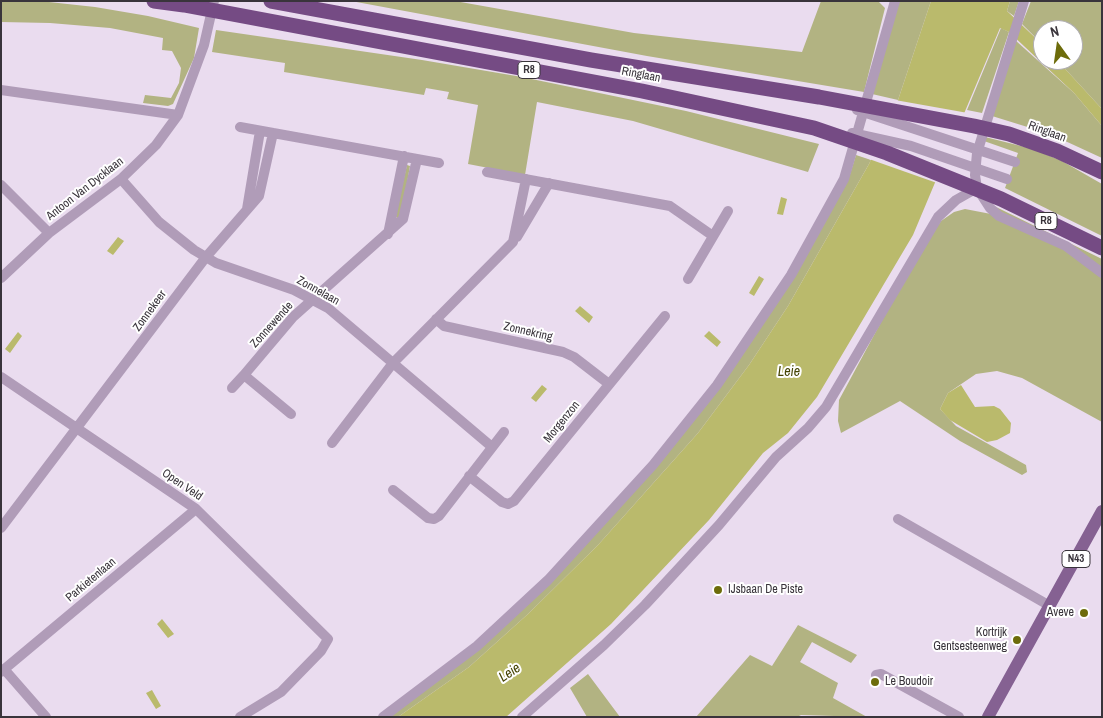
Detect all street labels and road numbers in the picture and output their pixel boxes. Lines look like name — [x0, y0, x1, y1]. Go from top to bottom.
road number: R8 — [518, 62, 540, 78]
street label: Ringlaan — [620, 64, 662, 86]
street label: Ringlaan — [1026, 118, 1068, 146]
street label: Antoon Van Dycklaan — [44, 154, 126, 224]
road number: R8 — [1035, 212, 1057, 230]
street label: Zonnelaan — [294, 273, 342, 309]
street label: Zonnekeer — [130, 288, 170, 334]
street label: Zonnewende — [248, 299, 296, 351]
street label: Zonnekring — [502, 319, 554, 345]
street label: Morgenzon — [541, 398, 583, 446]
street label: Open Veld — [159, 466, 205, 504]
road number: N43 — [1062, 550, 1090, 568]
street label: Parkietenlaan — [63, 555, 119, 605]

